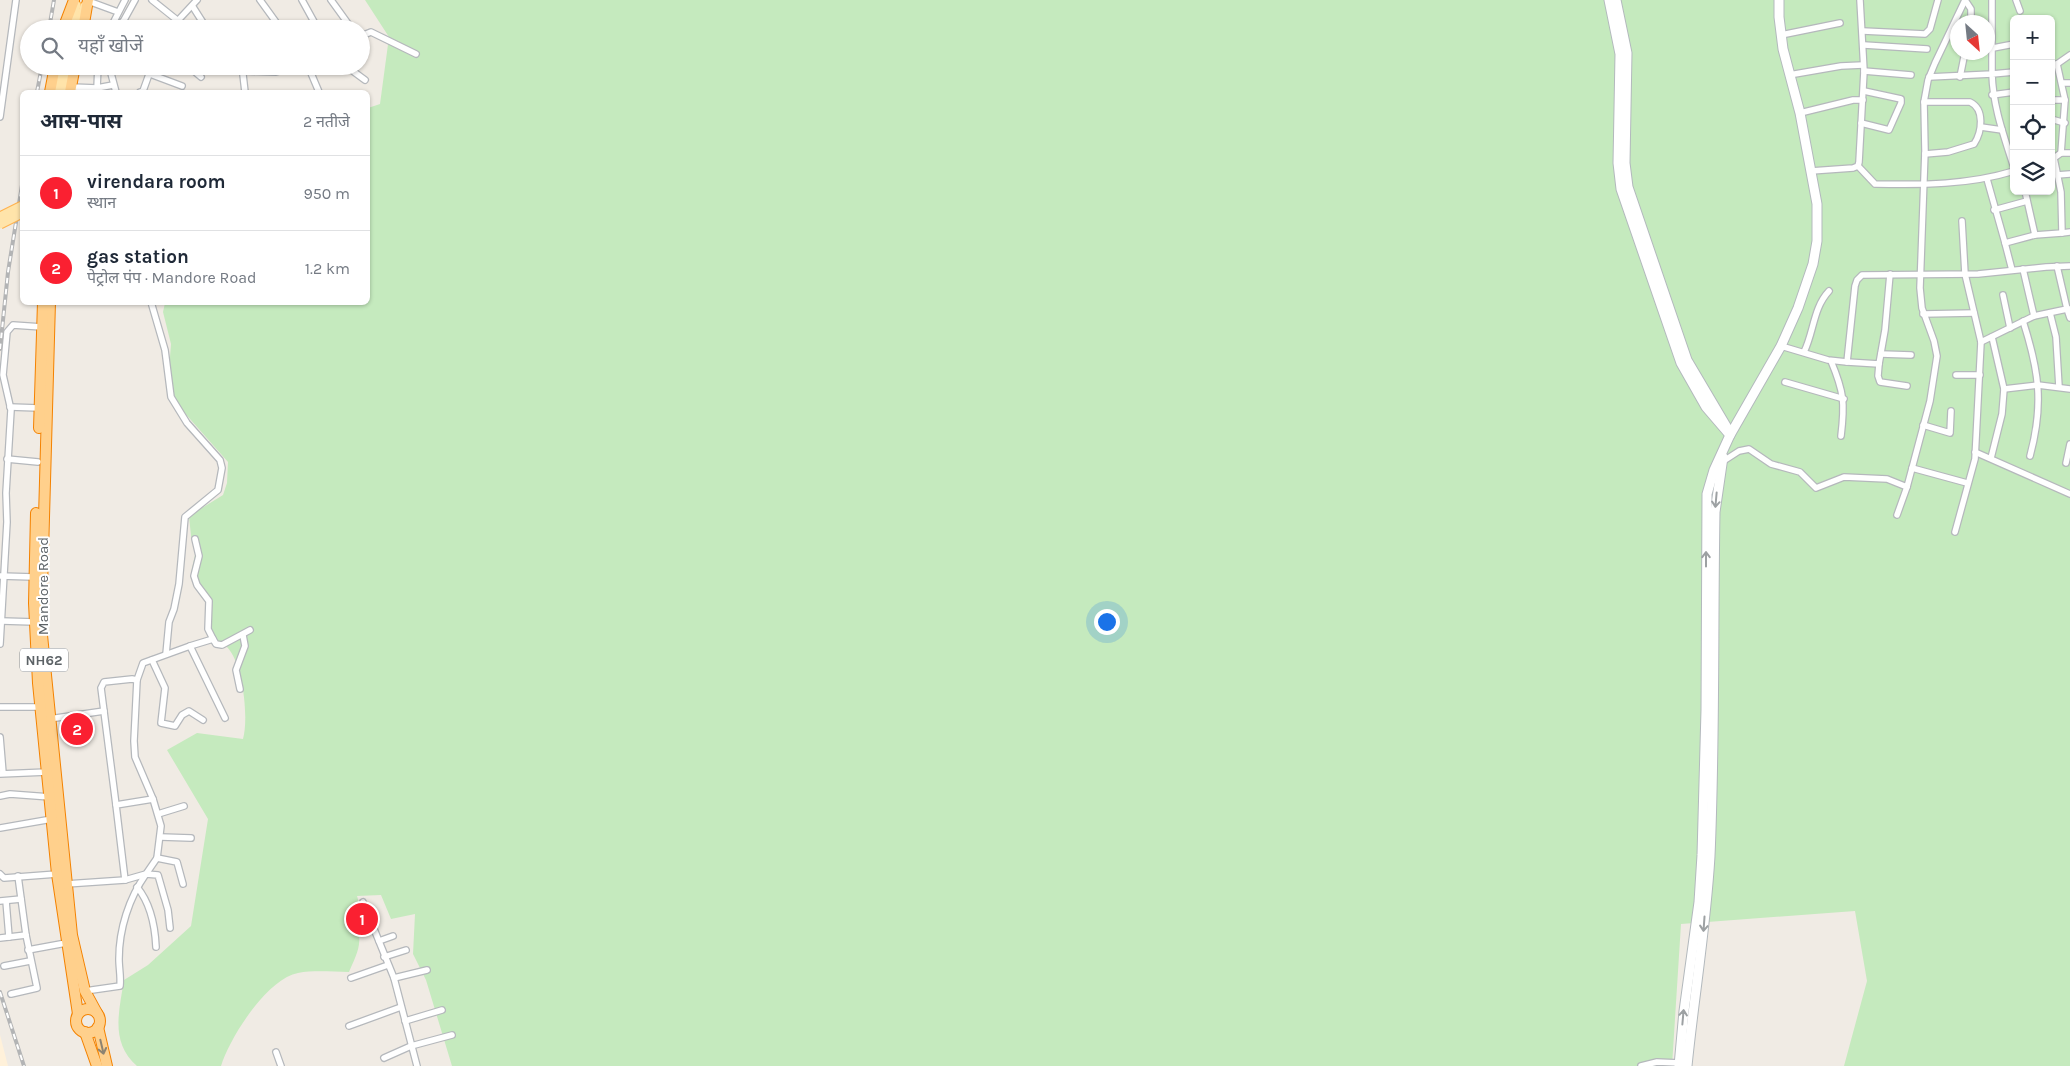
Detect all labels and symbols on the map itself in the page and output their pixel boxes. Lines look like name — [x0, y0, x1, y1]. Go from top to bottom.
north arrow — [1950, 15, 1995, 60]
one-way arrow — [1712, 491, 1721, 507]
street label: Mandore Road — [34, 537, 52, 635]
one-way arrow — [1701, 551, 1710, 567]
your location — [1094, 609, 1120, 635]
road number: NH62 — [20, 648, 68, 672]
pin: 2 — [61, 710, 93, 748]
pin: 1 — [346, 900, 378, 938]
one-way arrow — [1700, 916, 1709, 932]
one-way arrow — [1679, 1010, 1688, 1026]
one-way arrow — [97, 1038, 107, 1054]

